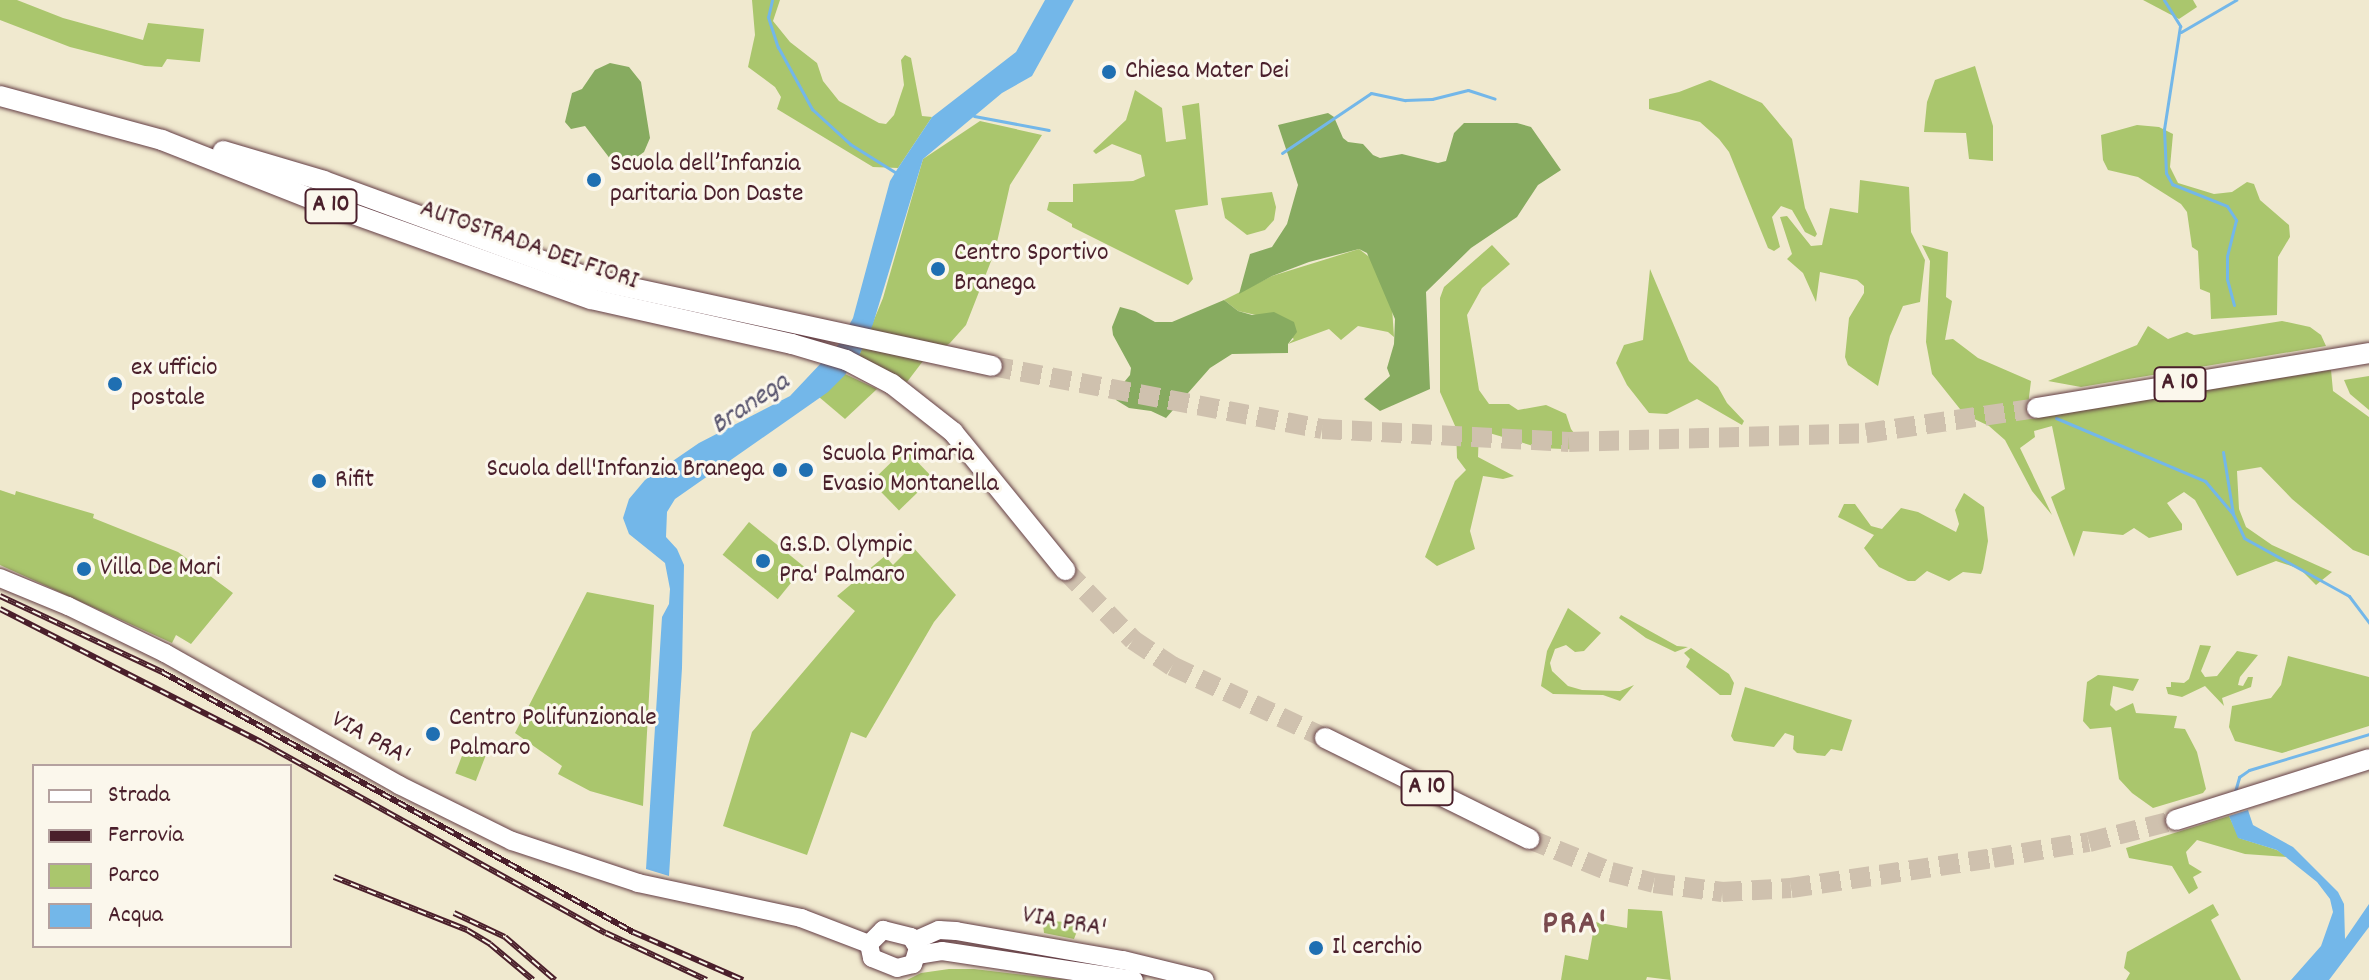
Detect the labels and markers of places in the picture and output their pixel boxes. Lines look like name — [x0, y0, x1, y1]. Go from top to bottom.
place label: Chiesa Mater Dei — [1125, 56, 1289, 88]
marker: Chiesa Mater Dei — [1100, 63, 1118, 81]
place label: Scuola dell’Infanzia paritaria Don Daste — [610, 149, 803, 210]
marker: Scuola dell’Infanzia paritaria Don Daste — [585, 171, 603, 189]
place label: Centro Sportivo Branega — [954, 238, 1108, 300]
marker: Centro Sportivo Branega — [929, 260, 947, 278]
place label: ex ufficio postale — [131, 353, 218, 414]
marker: ex ufficio postale — [106, 375, 124, 393]
place label: Scuola Primaria Evasio Montanella — [822, 439, 999, 500]
place label: Scuola dell'Infanzia Branega — [486, 454, 764, 486]
marker: Scuola dell'Infanzia Branega — [771, 461, 789, 479]
marker: Scuola Primaria Evasio Montanella — [797, 461, 815, 479]
place label: Rifit — [335, 465, 374, 497]
marker: Rifit — [310, 472, 328, 490]
place label: G.S.D. Olympic Pra' Palmaro — [779, 530, 913, 592]
marker: G.S.D. Olympic Pra' Palmaro — [754, 552, 772, 570]
place label: Villa De Mari — [100, 553, 220, 585]
marker: Villa De Mari — [75, 560, 93, 578]
place label: Centro Polifunzionale Palmaro — [449, 703, 657, 764]
marker: Centro Polifunzionale Palmaro — [424, 725, 442, 743]
place label: Il cerchio — [1332, 932, 1422, 964]
marker: Il cerchio — [1307, 939, 1325, 957]

